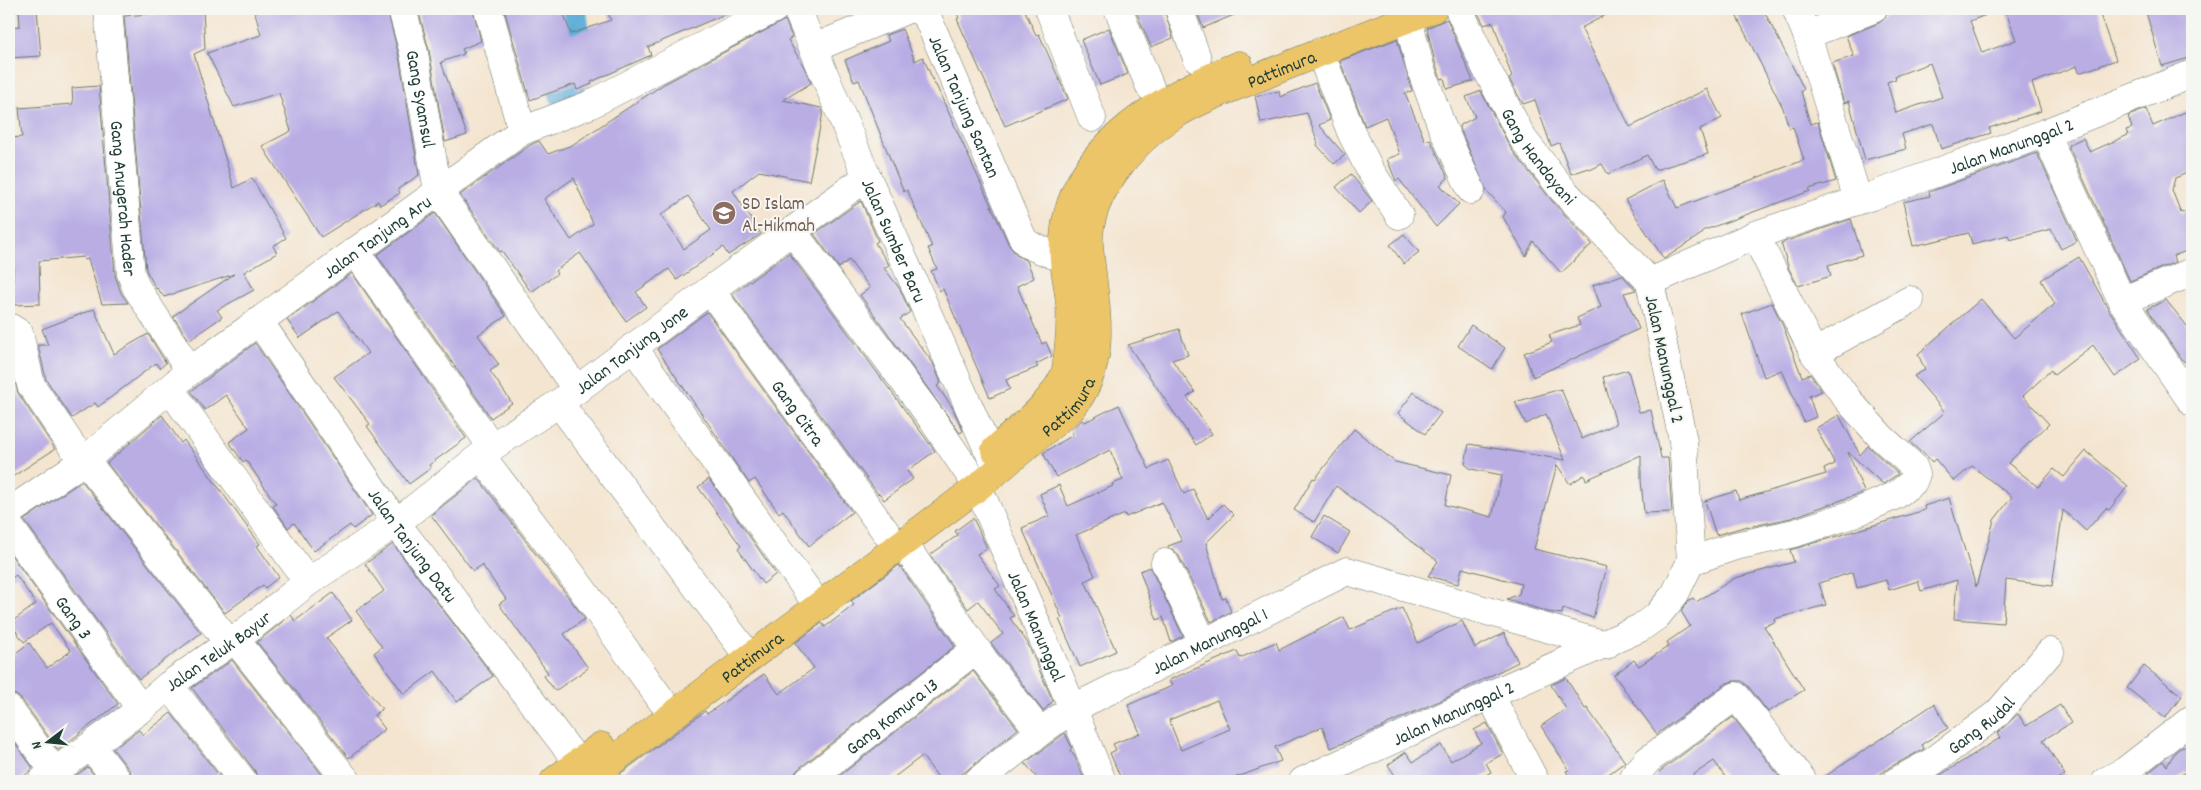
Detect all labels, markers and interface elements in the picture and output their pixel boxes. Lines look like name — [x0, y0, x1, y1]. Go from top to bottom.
street label: Jalan Tanjung Santan — [920, 32, 1005, 183]
street label: Pattimura — [1244, 45, 1322, 98]
street label: Gang Syamsul — [397, 48, 440, 151]
street label: Gang Handayani — [1492, 104, 1581, 213]
street label: Jalan Manunggal 2 — [1946, 113, 2079, 184]
street label: Gang Anugerah Hader — [101, 120, 141, 278]
street label: Jalan Sumber Baru — [852, 175, 931, 308]
street label: Jalan Tanjung Aru — [319, 190, 438, 287]
place label: SD Islam Al-Hikmah — [742, 192, 815, 241]
school or university icon: SD Islam Al-Hikmah — [711, 200, 737, 226]
street label: Jalan Manunggal 2 — [1636, 293, 1689, 427]
street label: Jalan Tanjung Jone — [571, 301, 695, 403]
street label: Pattimura — [1037, 373, 1105, 445]
street label: Gang Citra — [763, 376, 830, 454]
street label: Jalan Tanjung Datu — [359, 484, 462, 610]
street label: Jalan Manunggal — [999, 567, 1070, 687]
street label: Gang 3 — [47, 591, 97, 646]
street label: Jalan Manunggal 1 — [1148, 603, 1274, 684]
street label: Jalan Teluk Bayur — [161, 606, 278, 700]
street label: Pattimura — [717, 626, 792, 692]
street label: Gang Komura 13 — [841, 673, 946, 763]
street label: Jalan Manunggal 2 — [1389, 676, 1519, 755]
street label: Gang Rudal — [1943, 692, 2024, 763]
north arrow — [22, 718, 72, 768]
text: N — [27, 739, 48, 751]

